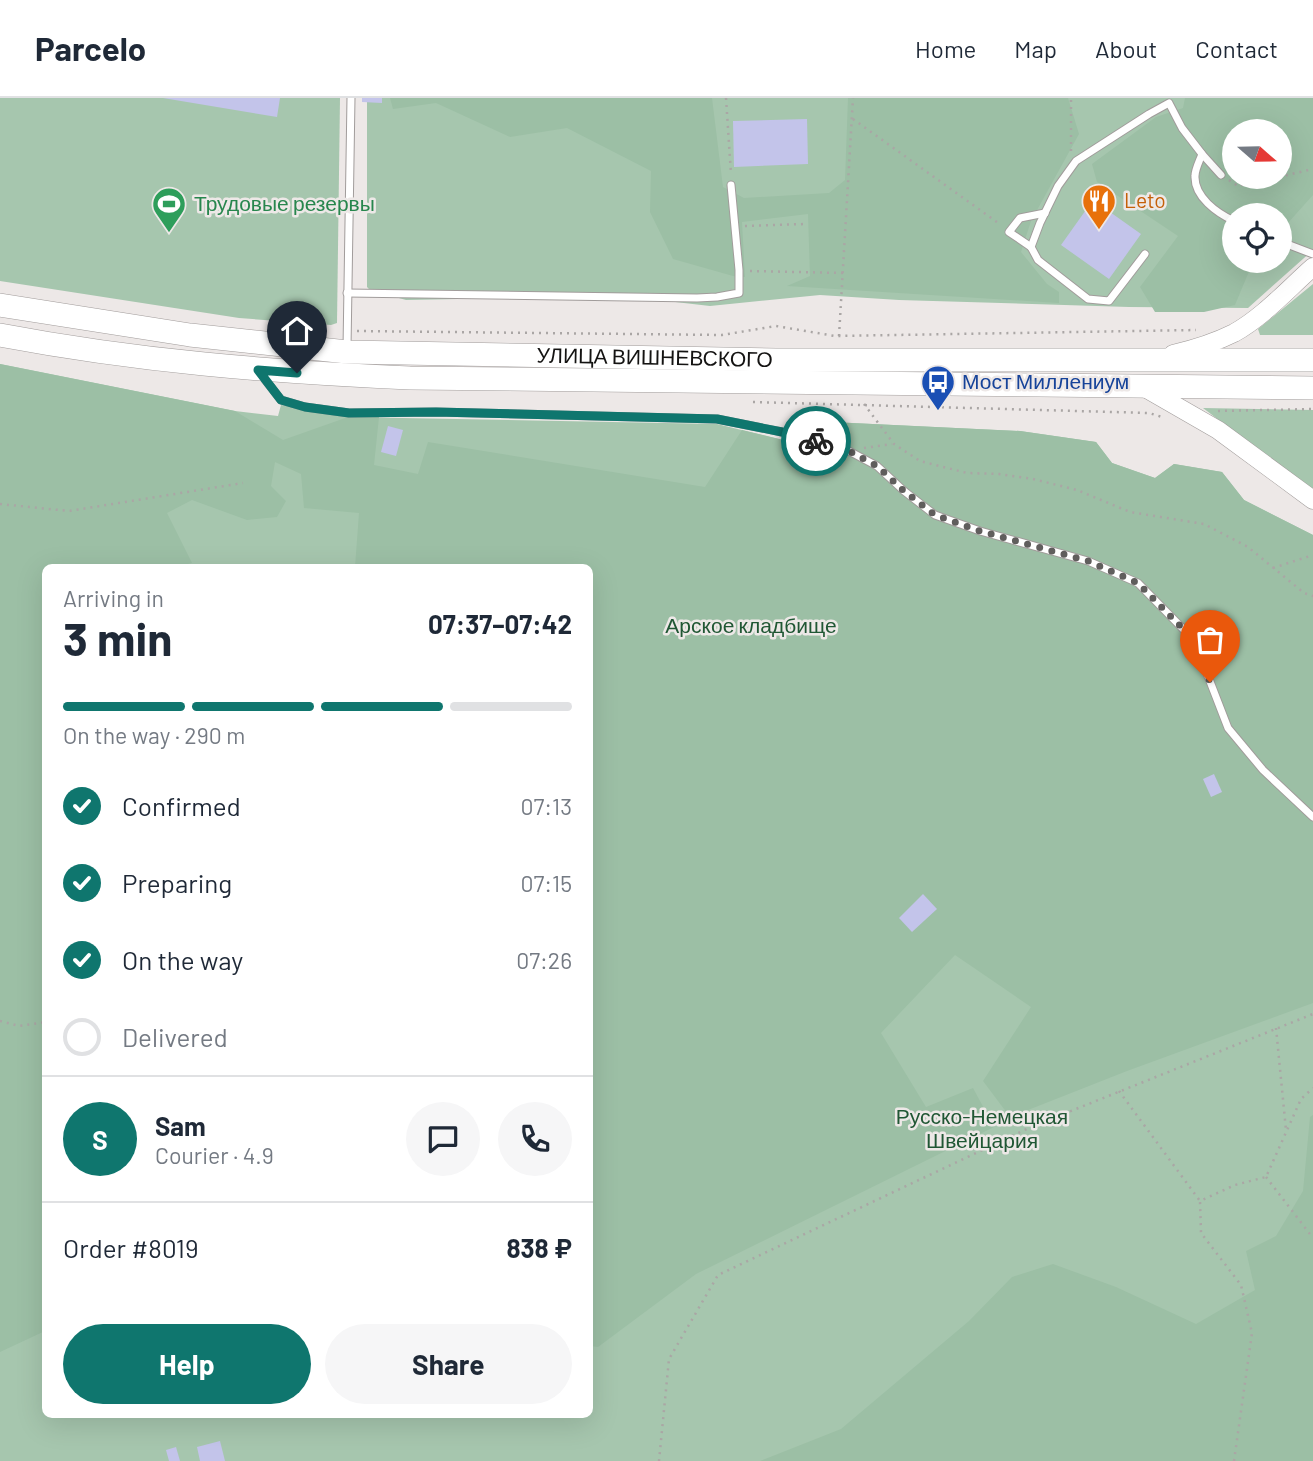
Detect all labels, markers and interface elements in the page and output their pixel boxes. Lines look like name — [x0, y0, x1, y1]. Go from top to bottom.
text: Parcelo — [35, 28, 146, 68]
text: Home — [915, 34, 976, 63]
text: Map — [1014, 34, 1057, 63]
text: About — [1095, 34, 1157, 63]
text: Contact — [1195, 34, 1278, 63]
north arrow — [1222, 119, 1292, 189]
map controls — [1222, 119, 1292, 273]
restaurant icon: Leto — [1080, 182, 1118, 231]
sports icon: Трудовые резервы — [150, 185, 188, 234]
place label: Leto — [1124, 187, 1166, 212]
place label: Трудовые резервы — [194, 190, 375, 215]
button: locate — [1222, 203, 1292, 273]
pin — [267, 301, 327, 373]
icon: home — [278, 312, 316, 350]
street label: УЛИЦА ВИШНЕВСКОГО — [536, 342, 773, 371]
bus stop icon: Мост Миллениум — [919, 363, 957, 412]
place label: Мост Миллениум — [962, 368, 1129, 393]
courier — [781, 406, 851, 476]
icon: bike — [797, 422, 835, 460]
text: Arriving in — [63, 584, 164, 612]
text: 07:37–07:42 — [428, 608, 572, 639]
text: 3 min — [63, 610, 172, 665]
pin — [1180, 610, 1240, 682]
park label: Арское кладбище — [665, 612, 837, 637]
icon: bag — [1191, 621, 1229, 659]
text: On the way · 290 m — [63, 721, 245, 749]
icon: check — [63, 787, 101, 825]
text: Confirmed — [122, 790, 241, 821]
text: 07:13 — [520, 792, 572, 820]
icon: check — [63, 864, 101, 902]
text: Preparing — [122, 867, 232, 898]
text: 07:15 — [520, 869, 572, 897]
icon: check — [63, 941, 101, 979]
text: On the way — [122, 944, 243, 975]
text: 07:26 — [516, 946, 572, 974]
text: Delivered — [122, 1021, 228, 1052]
button: chat — [406, 1102, 480, 1176]
button: phone — [498, 1102, 572, 1176]
park label: Русско-Немецкая Швейцария — [896, 1103, 1068, 1152]
text: Sam — [155, 1110, 206, 1141]
text: S — [92, 1124, 108, 1155]
text: Courier · 4.9 — [155, 1141, 274, 1169]
text: Order #8019 — [63, 1232, 199, 1263]
text: 838 ₽ — [506, 1232, 572, 1263]
button: Help — [63, 1324, 311, 1404]
button: Share — [325, 1324, 572, 1404]

